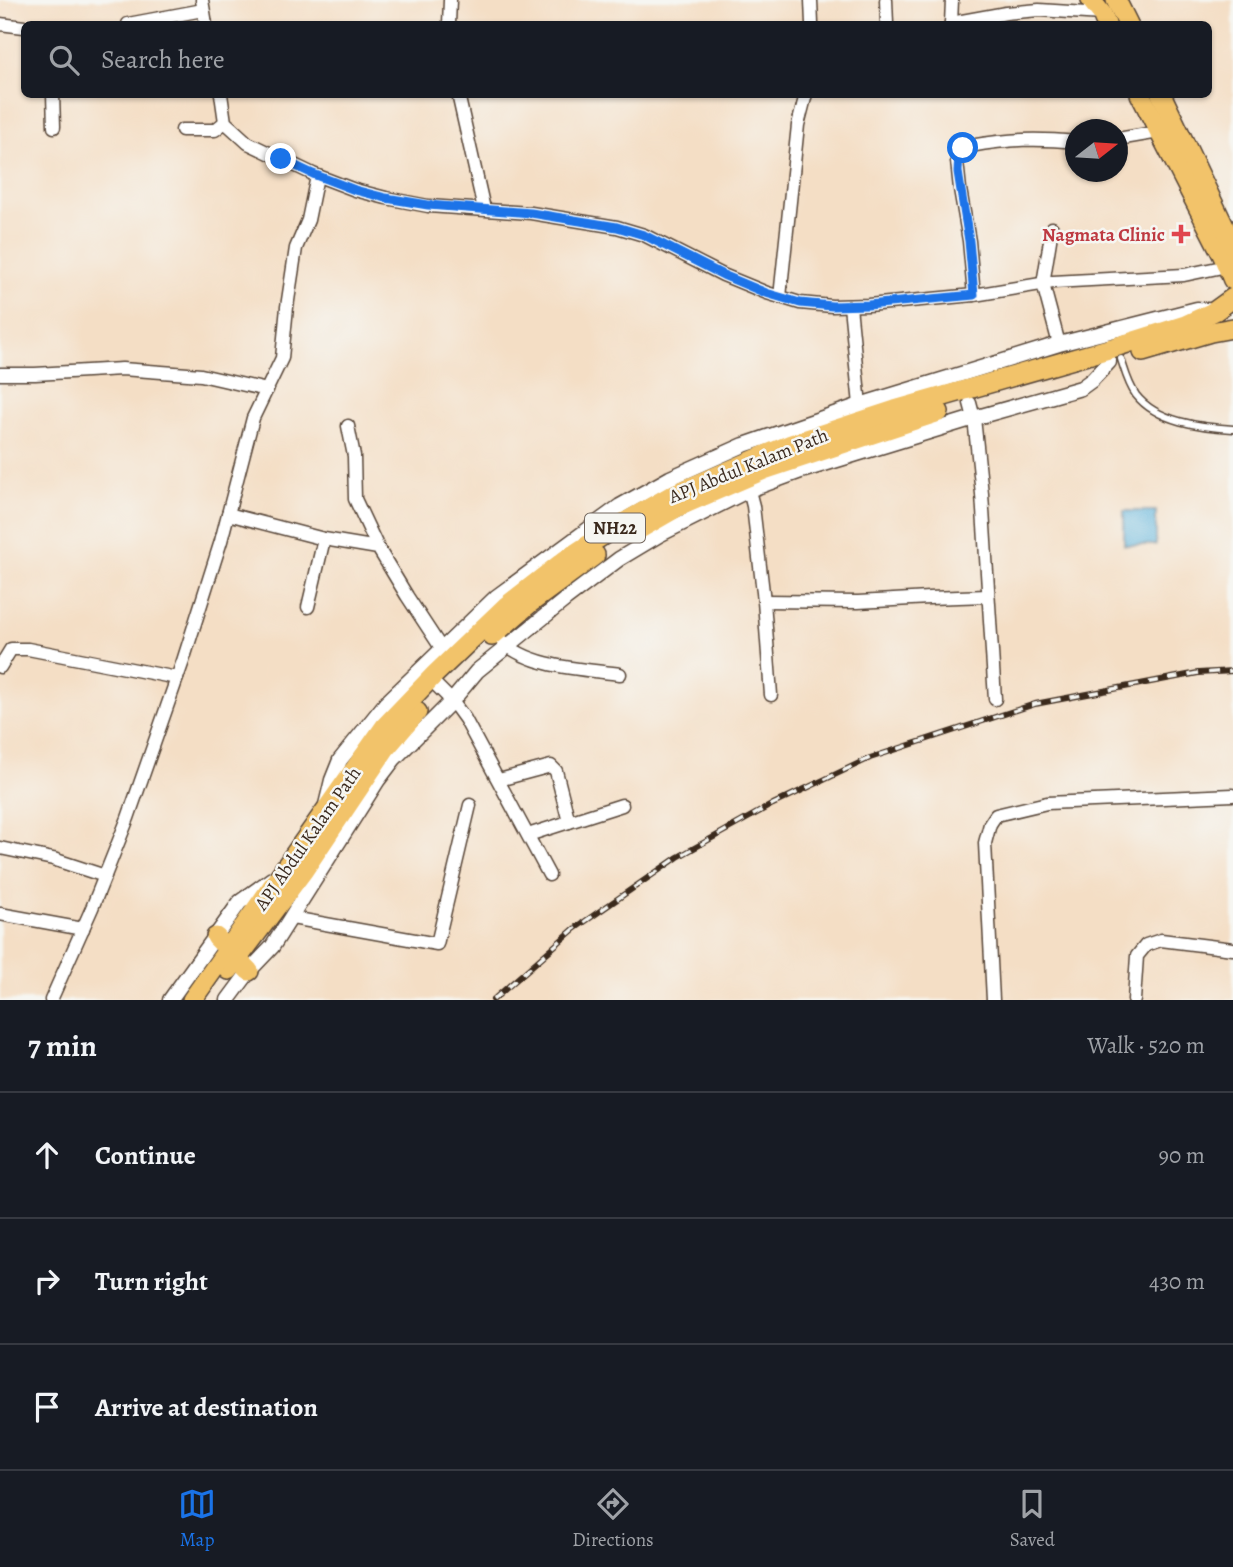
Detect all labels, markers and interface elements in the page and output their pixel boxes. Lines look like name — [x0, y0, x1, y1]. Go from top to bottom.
search box — [21, 21, 1212, 98]
icon: search — [45, 41, 83, 79]
text: Search here — [101, 42, 225, 77]
north arrow — [1065, 119, 1128, 182]
route start — [947, 132, 978, 163]
route end — [265, 143, 296, 174]
place label: Nagmata Clinic — [1042, 222, 1165, 248]
marker: Nagmata Clinic — [1171, 224, 1191, 244]
street label: APJ Abdul Kalam Path — [664, 422, 832, 510]
road number: NH22 — [585, 514, 645, 542]
street label: APJ Abdul Kalam Path — [248, 762, 367, 916]
text: 7 min — [28, 1026, 97, 1066]
text: Walk · 520 m — [1087, 1030, 1205, 1061]
icon: ahead — [28, 1136, 66, 1174]
text: Continue — [95, 1138, 196, 1173]
text: 90 m — [1159, 1140, 1205, 1171]
icon: right — [28, 1262, 66, 1300]
text: Turn right — [95, 1264, 208, 1299]
text: 430 m — [1149, 1266, 1205, 1297]
icon: arrive — [28, 1388, 66, 1426]
text: Arrive at destination — [95, 1390, 318, 1425]
tab: Map — [178, 1485, 216, 1553]
tab: Directions — [572, 1485, 654, 1553]
tab: Saved — [1010, 1485, 1055, 1553]

